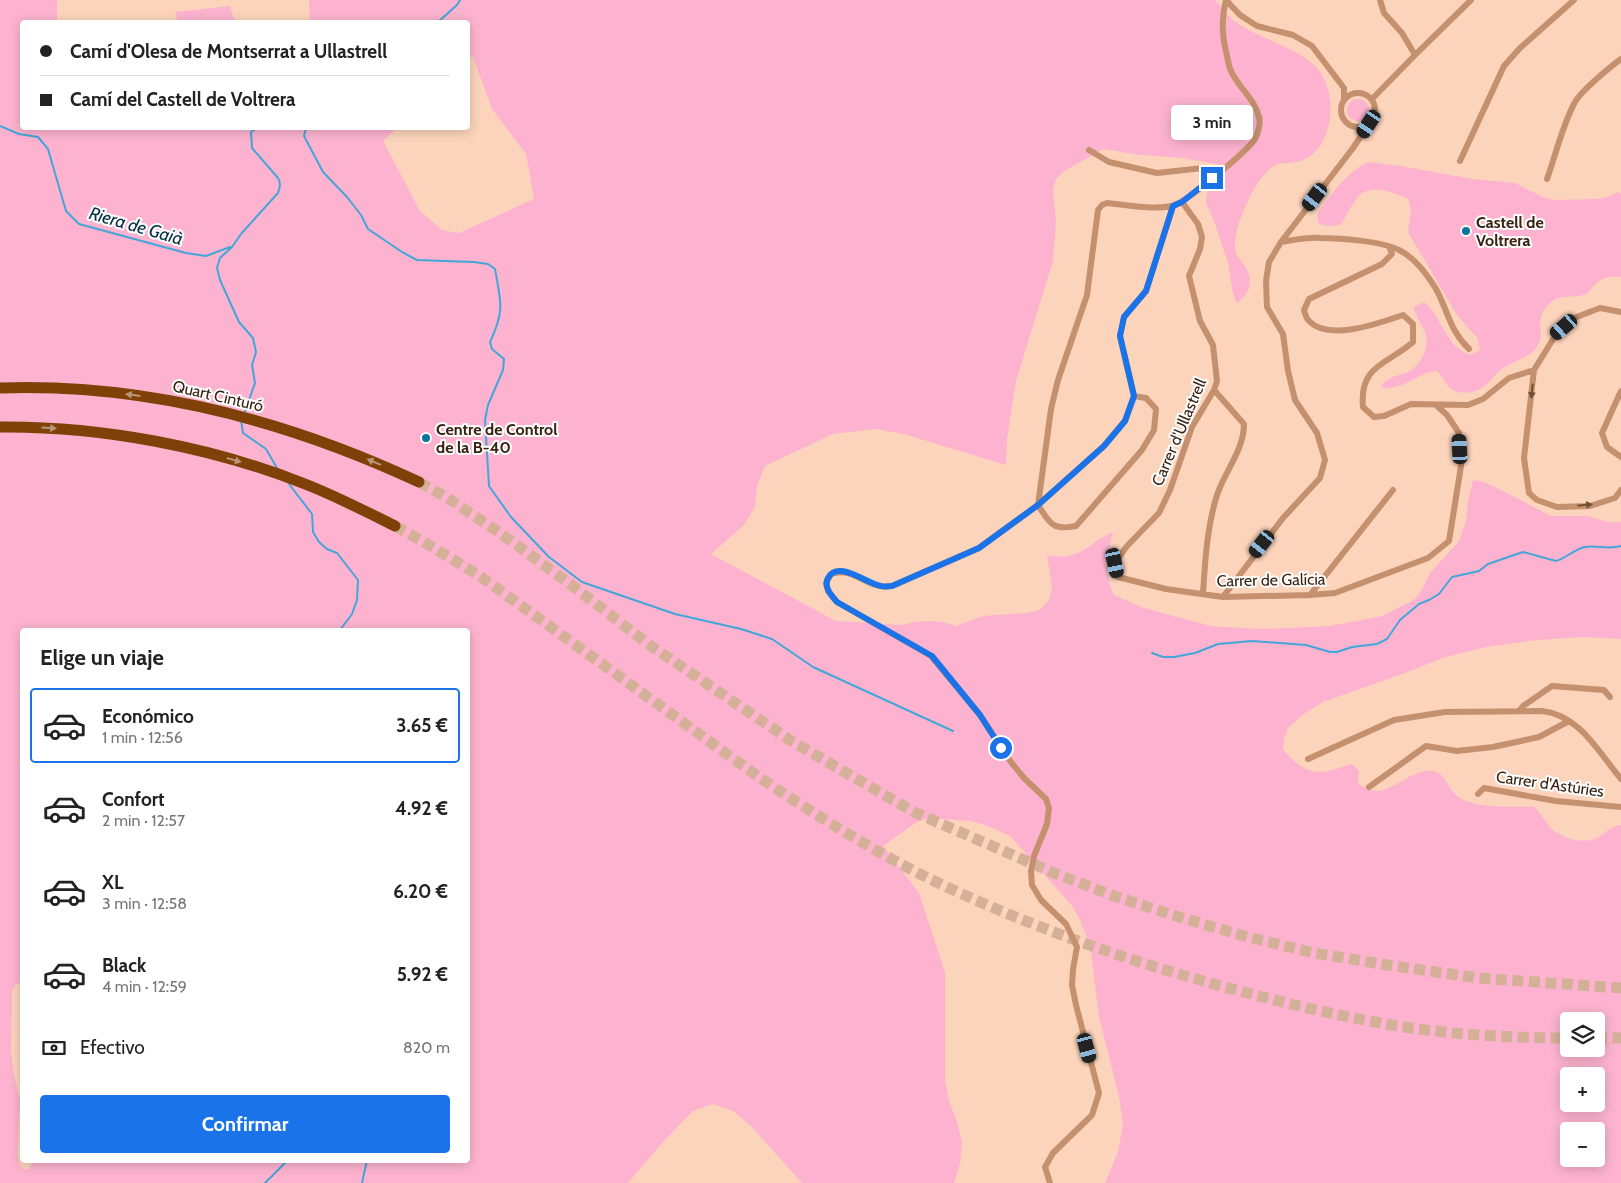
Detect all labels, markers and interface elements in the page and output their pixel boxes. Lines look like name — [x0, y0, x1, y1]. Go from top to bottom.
text: Camí d'Olesa de Montserrat a Ullastrell — [70, 40, 387, 63]
text: Camí del Castell de Voltrera — [70, 88, 295, 111]
callout: 3 min — [1171, 106, 1253, 140]
car — [1354, 107, 1383, 141]
text: 3 min — [1193, 113, 1231, 132]
route end — [1201, 167, 1223, 189]
car — [1299, 181, 1330, 213]
water label: Riera de Gaià — [87, 202, 185, 250]
place label: Castell de Voltrera — [1476, 213, 1544, 250]
marker: Castell de Voltrera — [1460, 225, 1472, 237]
car — [1547, 311, 1580, 343]
street label: Carrer d'Ullastrell — [1148, 375, 1210, 489]
street label: Quart Cinturó — [171, 376, 265, 416]
one-way arrow — [1528, 383, 1536, 399]
one-way arrow — [125, 391, 141, 399]
place label: Centre de Control de la B-40 — [436, 420, 557, 457]
one-way arrow — [41, 425, 57, 433]
marker: Centre de Control de la B-40 — [420, 432, 432, 444]
car — [1451, 434, 1468, 464]
one-way arrow — [226, 457, 241, 465]
one-way arrow — [367, 458, 381, 466]
one-way arrow — [1577, 501, 1593, 509]
car — [1246, 528, 1277, 560]
car — [1104, 547, 1125, 579]
street label: Carrer de Galícia — [1216, 570, 1326, 590]
text: Elige un viaje — [40, 644, 164, 671]
icon: car — [42, 703, 87, 748]
text: Económico — [102, 705, 194, 728]
text: 3.65 € — [396, 714, 448, 737]
text: 1 min · 12:56 — [102, 728, 183, 747]
route start — [990, 737, 1012, 759]
street label: Carrer d'Astúries — [1495, 767, 1606, 801]
icon: car — [42, 786, 87, 831]
text: Confort — [102, 788, 165, 811]
text: 4.92 € — [395, 797, 448, 820]
text: 2 min · 12:57 — [102, 811, 185, 830]
icon: car — [42, 869, 87, 914]
text: XL — [102, 871, 123, 894]
text: 6.20 € — [393, 880, 448, 903]
text: 3 min · 12:58 — [102, 894, 187, 913]
icon: car — [42, 952, 87, 997]
text: Black — [102, 954, 146, 977]
text: 5.92 € — [397, 963, 448, 986]
text: 4 min · 12:59 — [102, 977, 187, 996]
map controls — [1560, 1012, 1605, 1167]
button: layers — [1560, 1012, 1605, 1057]
car — [1075, 1032, 1098, 1064]
icon: cash — [40, 1034, 68, 1062]
text: Efectivo — [80, 1036, 145, 1059]
text: 820 m — [403, 1038, 450, 1057]
button: + — [1560, 1067, 1605, 1112]
button: Confirmar — [40, 1095, 450, 1153]
button: − — [1560, 1122, 1605, 1167]

